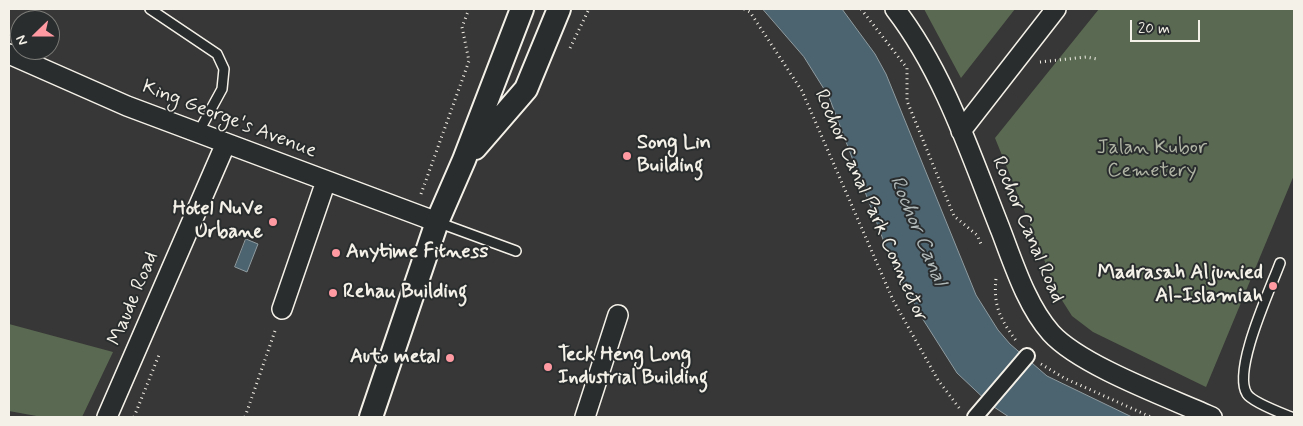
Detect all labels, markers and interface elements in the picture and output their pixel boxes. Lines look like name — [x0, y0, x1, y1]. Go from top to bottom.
north arrow — [10, 10, 60, 60]
scale bar — [1133, 10, 1203, 42]
text: 20 m — [1138, 19, 1170, 39]
text: N — [12, 33, 32, 48]
street label: King George's Avenue — [138, 76, 320, 164]
street label: Rochor Canal Park Connector — [808, 86, 932, 326]
place label: Song Lin Building — [637, 132, 711, 179]
park label: Jalan Kubor Cemetery — [1097, 137, 1207, 184]
marker: Song Lin Building — [621, 150, 633, 162]
street label: Rochor Canal Road — [985, 153, 1069, 307]
water label: Rochor Canal — [883, 172, 951, 290]
place label: Hotel NuVe Urbane — [173, 198, 263, 245]
marker: Hotel NuVe Urbane — [267, 216, 279, 228]
place label: Anytime Fitness — [346, 241, 488, 265]
marker: Anytime Fitness — [330, 247, 342, 259]
street label: Maude Road — [103, 248, 165, 350]
place label: Madrasah Aljunied Al-Islamiah — [1097, 262, 1263, 309]
marker: Madrasah Aljunied Al-Islamiah — [1267, 280, 1279, 292]
place label: Rehau Building — [343, 281, 467, 305]
marker: Rehau Building — [327, 287, 339, 299]
place label: Teck Heng Long Industrial Building — [558, 344, 708, 391]
place label: Auto metal — [350, 346, 440, 370]
marker: Auto metal — [444, 352, 456, 364]
marker: Teck Heng Long Industrial Building — [542, 361, 554, 373]

